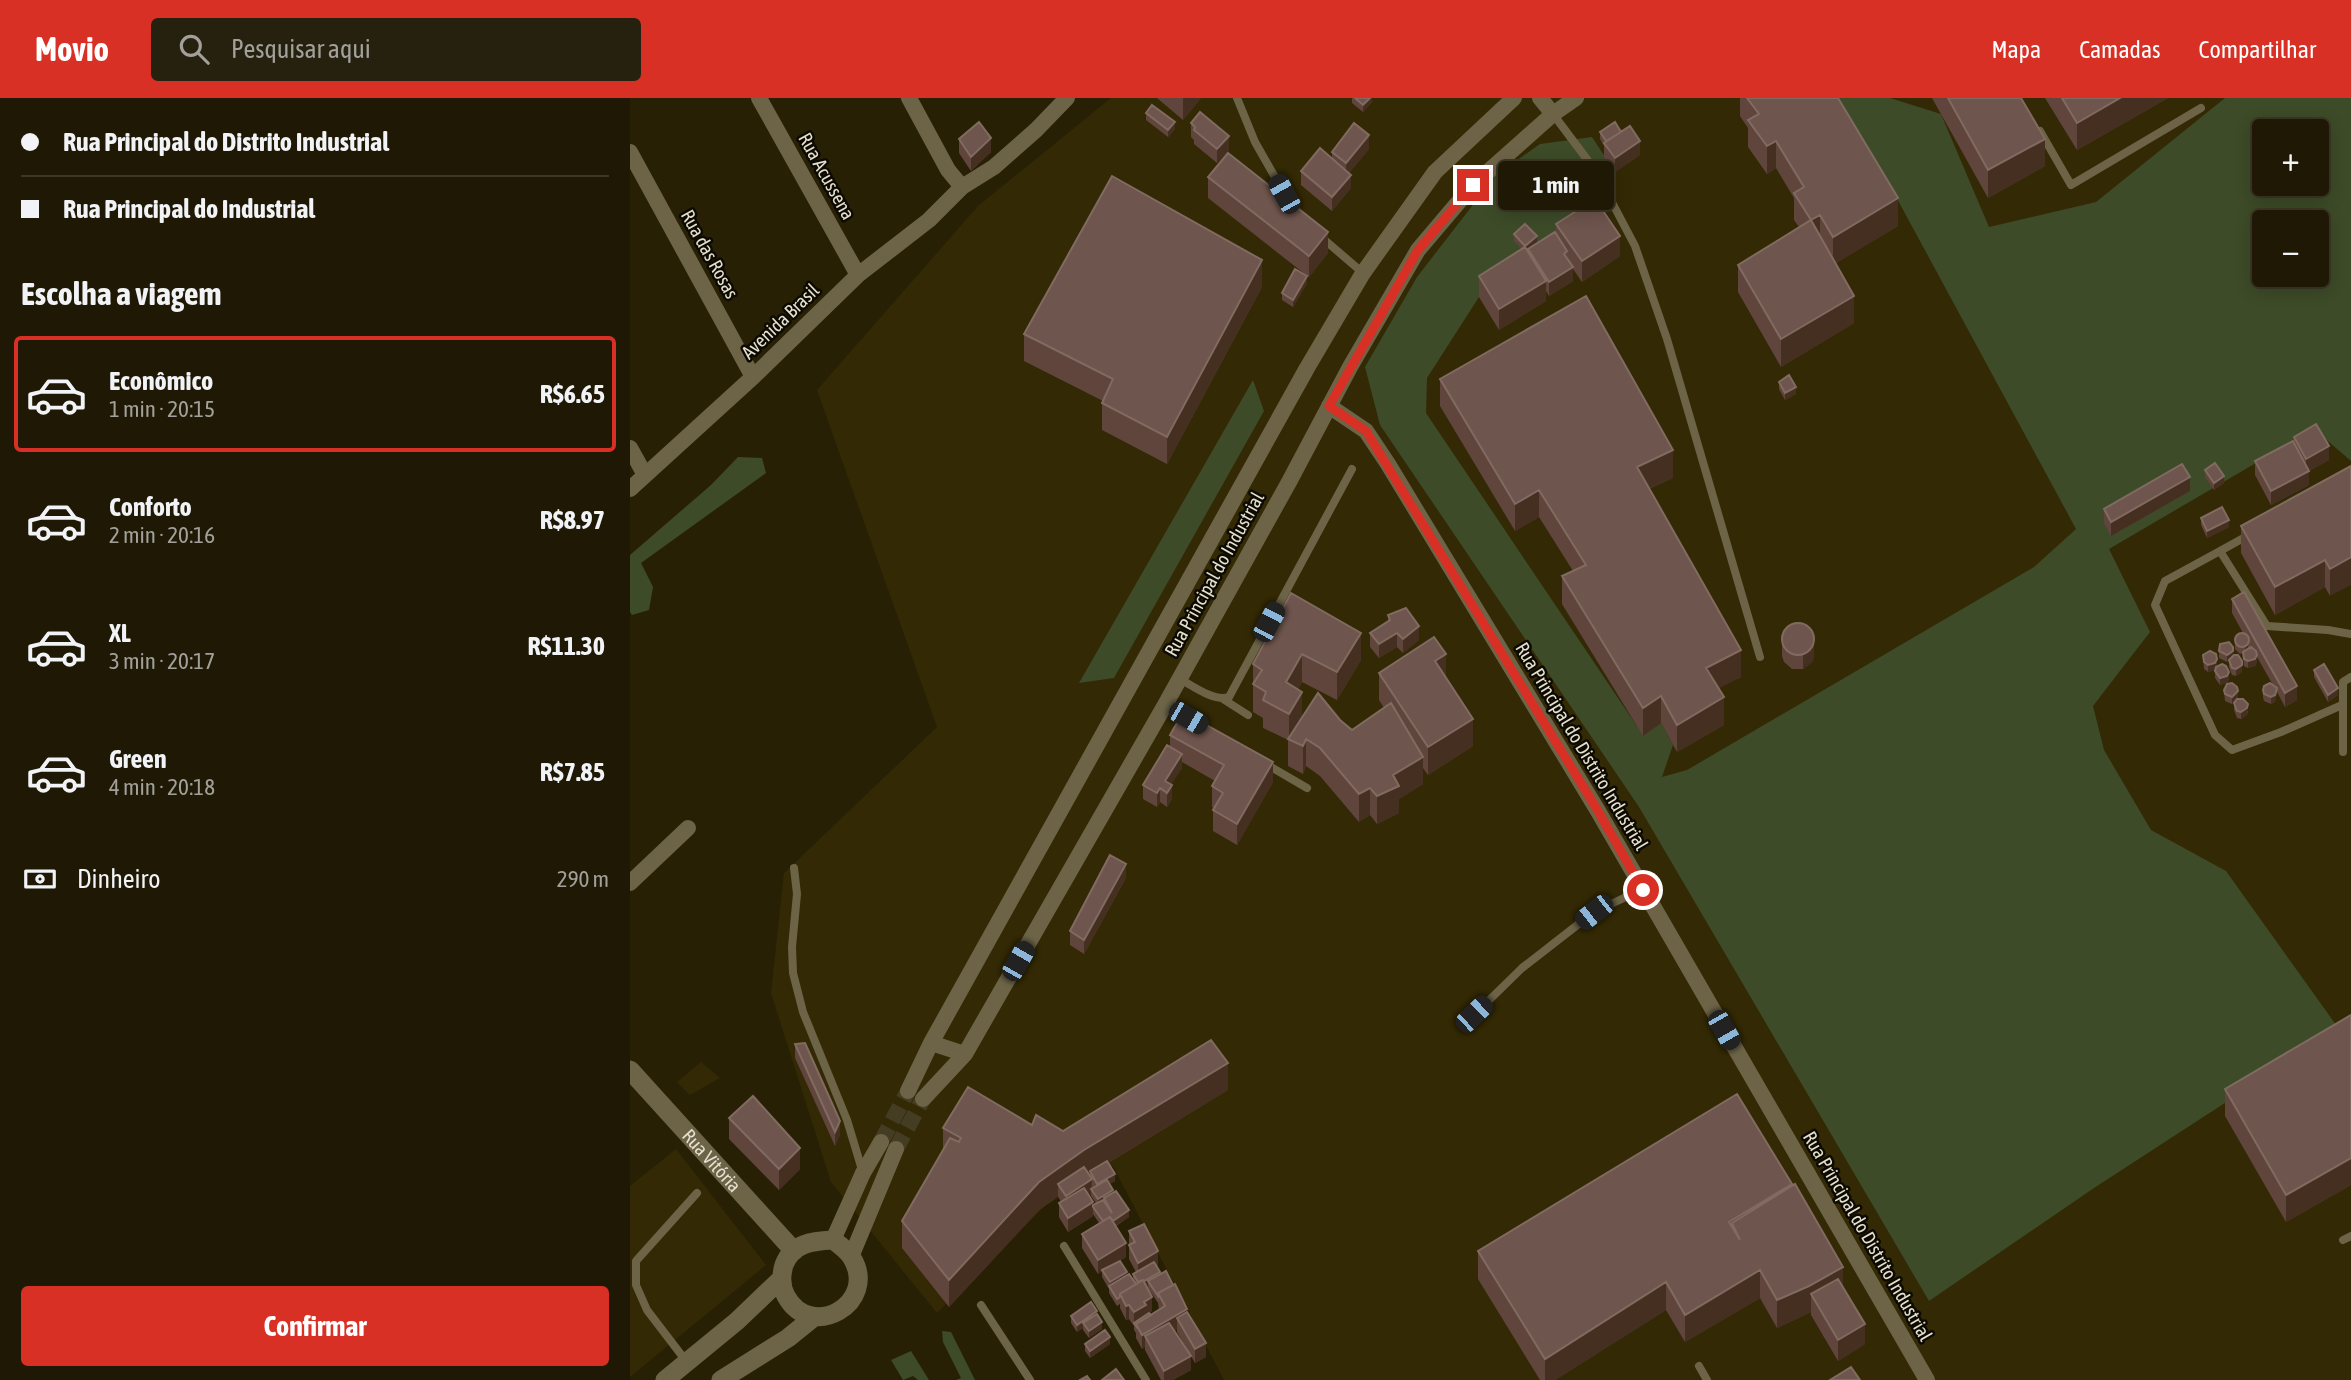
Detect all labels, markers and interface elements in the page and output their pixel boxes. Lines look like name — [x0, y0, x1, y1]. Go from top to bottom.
search box — [151, 18, 641, 81]
text: Movio — [35, 30, 109, 68]
icon: search — [175, 30, 213, 68]
text: Pesquisar aqui — [231, 34, 371, 64]
text: Mapa — [1991, 36, 2041, 63]
text: Camadas — [2079, 36, 2161, 63]
text: Compartilhar — [2199, 36, 2316, 63]
map controls — [2252, 119, 2329, 287]
button: + — [2252, 119, 2329, 196]
text: Rua Principal do Distrito Industrial — [63, 127, 389, 157]
street label: Rua Acussena — [794, 129, 860, 223]
callout: 1 min — [1498, 160, 1613, 210]
route end — [1457, 169, 1489, 201]
car — [1265, 171, 1304, 217]
text: 1 min — [1533, 172, 1579, 198]
text: Rua Principal do Industrial — [63, 194, 315, 224]
street label: Rua das Rosas — [677, 206, 744, 302]
button: − — [2252, 210, 2329, 287]
text: Escolha a viagem — [21, 275, 221, 312]
street label: Avenida Brasil — [737, 279, 823, 363]
icon: car — [25, 363, 88, 426]
text: Econômico — [109, 366, 213, 396]
text: R$6.65 — [540, 379, 605, 409]
text: 1 min · 20:15 — [109, 396, 215, 422]
street label: Rua Principal do Industrial — [1160, 488, 1268, 660]
icon: car — [25, 489, 88, 552]
text: Conforto — [109, 492, 192, 522]
text: R$8.97 — [540, 505, 605, 535]
text: 2 min · 20:16 — [109, 522, 215, 548]
car — [1250, 599, 1289, 645]
icon: car — [25, 615, 88, 678]
text: XL — [109, 618, 131, 648]
text: R$11.30 — [528, 631, 605, 661]
street label: Rua Principal do Distrito Industrial — [1511, 638, 1653, 854]
text: 3 min · 20:17 — [109, 648, 215, 674]
car — [1165, 698, 1212, 738]
icon: car — [25, 741, 88, 804]
text: Green — [109, 744, 167, 774]
text: R$7.85 — [540, 757, 605, 787]
text: 4 min · 20:18 — [109, 774, 215, 800]
icon: cash — [21, 860, 59, 898]
text: Dinheiro — [77, 864, 160, 894]
text: 290 m — [557, 866, 609, 892]
route start — [1627, 874, 1659, 906]
car — [1571, 891, 1618, 933]
car — [999, 938, 1038, 984]
car — [1452, 992, 1497, 1036]
car — [1705, 1007, 1744, 1053]
street label: Rua Vitória — [678, 1125, 746, 1196]
street label: Rua Principal do Distrito Industrial — [1799, 1127, 1937, 1345]
button: Confirmar — [21, 1286, 609, 1366]

